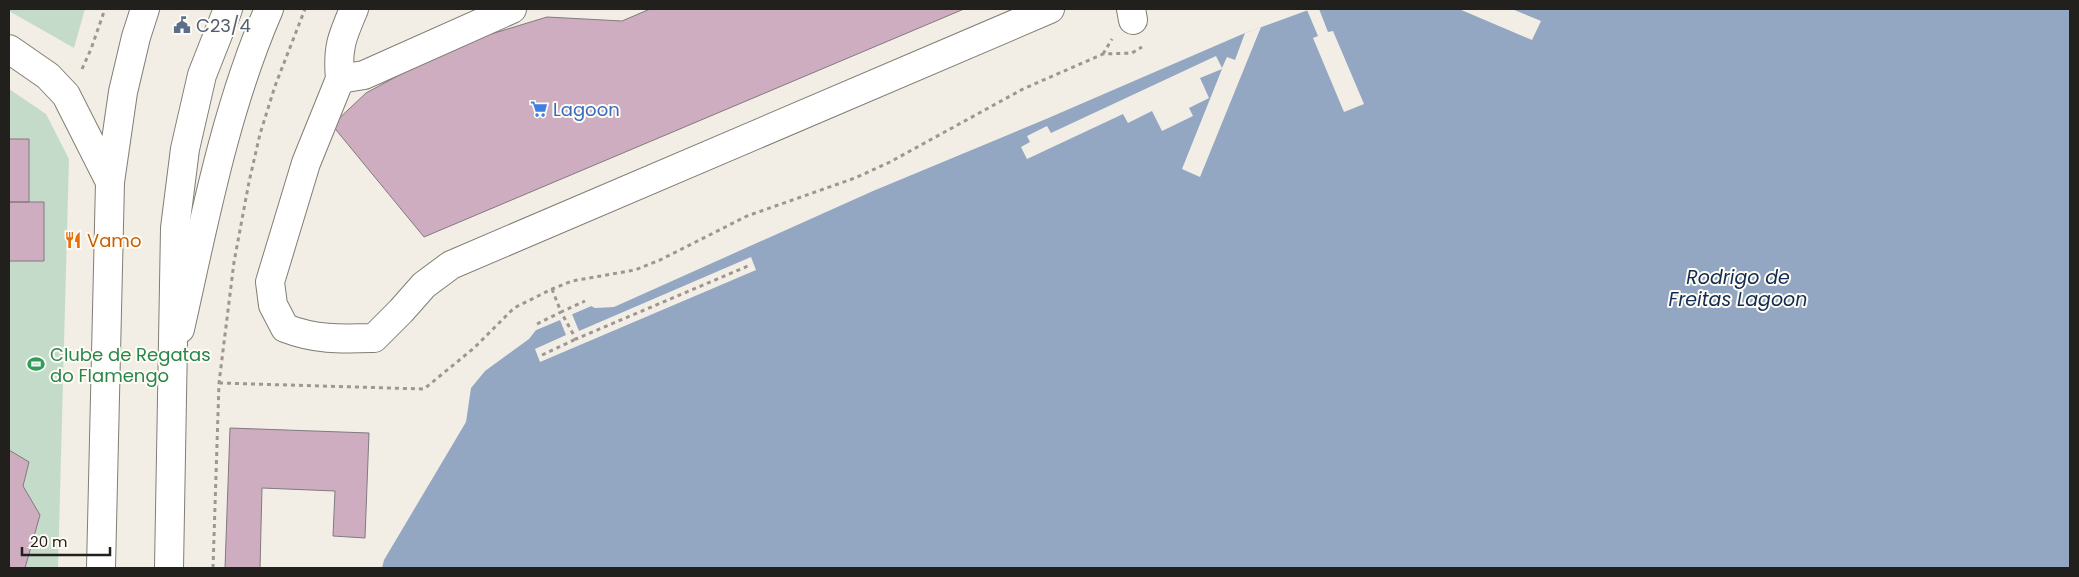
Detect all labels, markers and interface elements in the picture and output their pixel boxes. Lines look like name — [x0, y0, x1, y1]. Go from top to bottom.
place label: C23/4 — [196, 13, 251, 38]
public building icon: C23/4 — [172, 15, 192, 35]
place label: Lagoon — [553, 97, 620, 122]
supermarket icon: Lagoon — [529, 99, 549, 119]
place label: Vamo — [87, 228, 141, 253]
restaurant icon: Vamo — [63, 230, 83, 250]
water label: Rodrigo de Freitas Lagoon — [1669, 264, 1807, 313]
place label: Clube de Regatas do Flamengo — [50, 342, 211, 388]
sports icon: Clube de Regatas do Flamengo — [26, 354, 46, 374]
scale bar — [22, 524, 110, 556]
text: 20 m — [30, 531, 68, 552]

